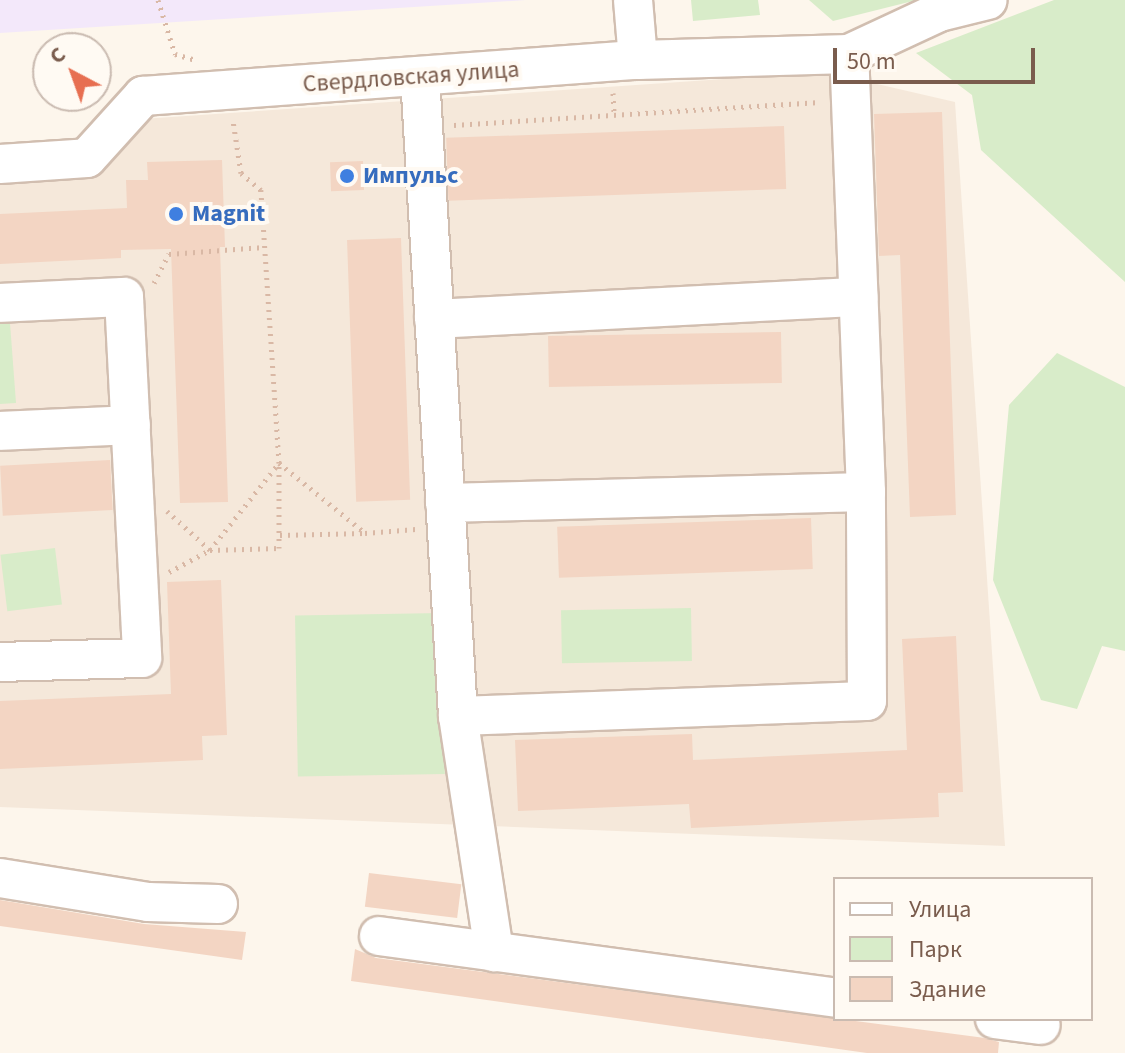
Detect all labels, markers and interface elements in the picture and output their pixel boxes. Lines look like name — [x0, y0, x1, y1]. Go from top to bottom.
north arrow — [32, 32, 112, 112]
scale bar — [837, 32, 1039, 82]
text: С — [42, 39, 73, 72]
text: 50 m — [847, 44, 896, 79]
street label: Свердловская улица — [302, 55, 520, 99]
place label: Импульс — [363, 162, 458, 190]
marker: Импульс — [338, 167, 356, 185]
place label: Magnit — [192, 200, 265, 228]
marker: Magnit — [167, 205, 185, 223]
legend — [833, 877, 1093, 1021]
text: Улица — [909, 892, 971, 927]
text: Парк — [909, 932, 962, 967]
text: Здание — [909, 972, 986, 1007]

